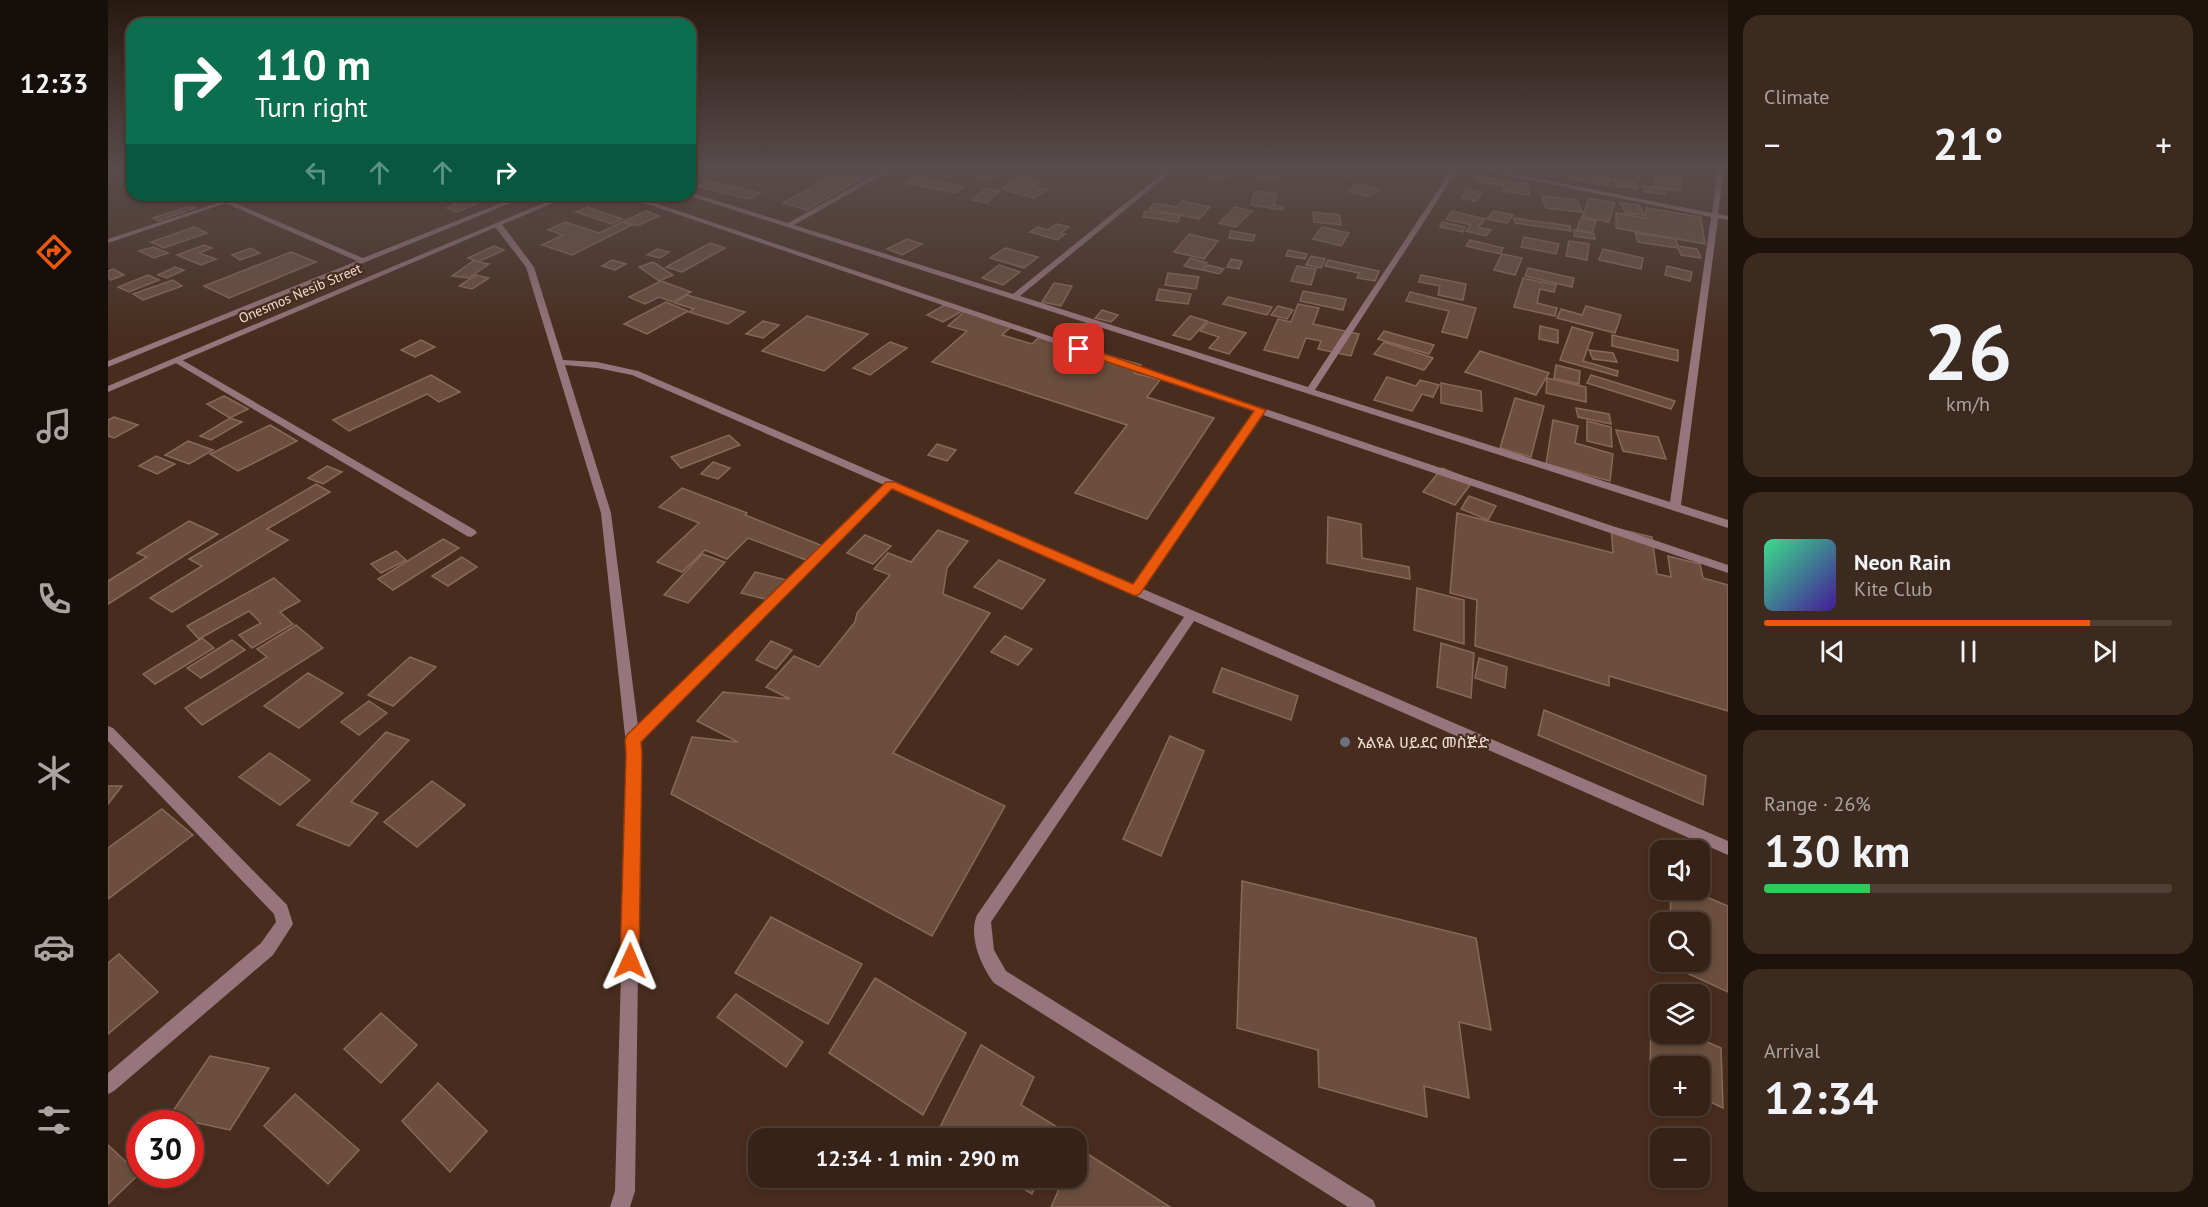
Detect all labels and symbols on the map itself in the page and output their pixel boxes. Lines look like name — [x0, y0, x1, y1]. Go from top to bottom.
street label: Onesmos Nesib Street — [236, 259, 364, 327]
pin — [1053, 323, 1104, 374]
place label: አልዩል ሀይደር መስጅድ — [1357, 732, 1490, 752]
marker: አልዩል ሀይደር መስጅድ — [1338, 735, 1352, 749]
position arrow — [598, 929, 662, 993]
speed limit sign: 30 — [126, 1110, 204, 1188]

